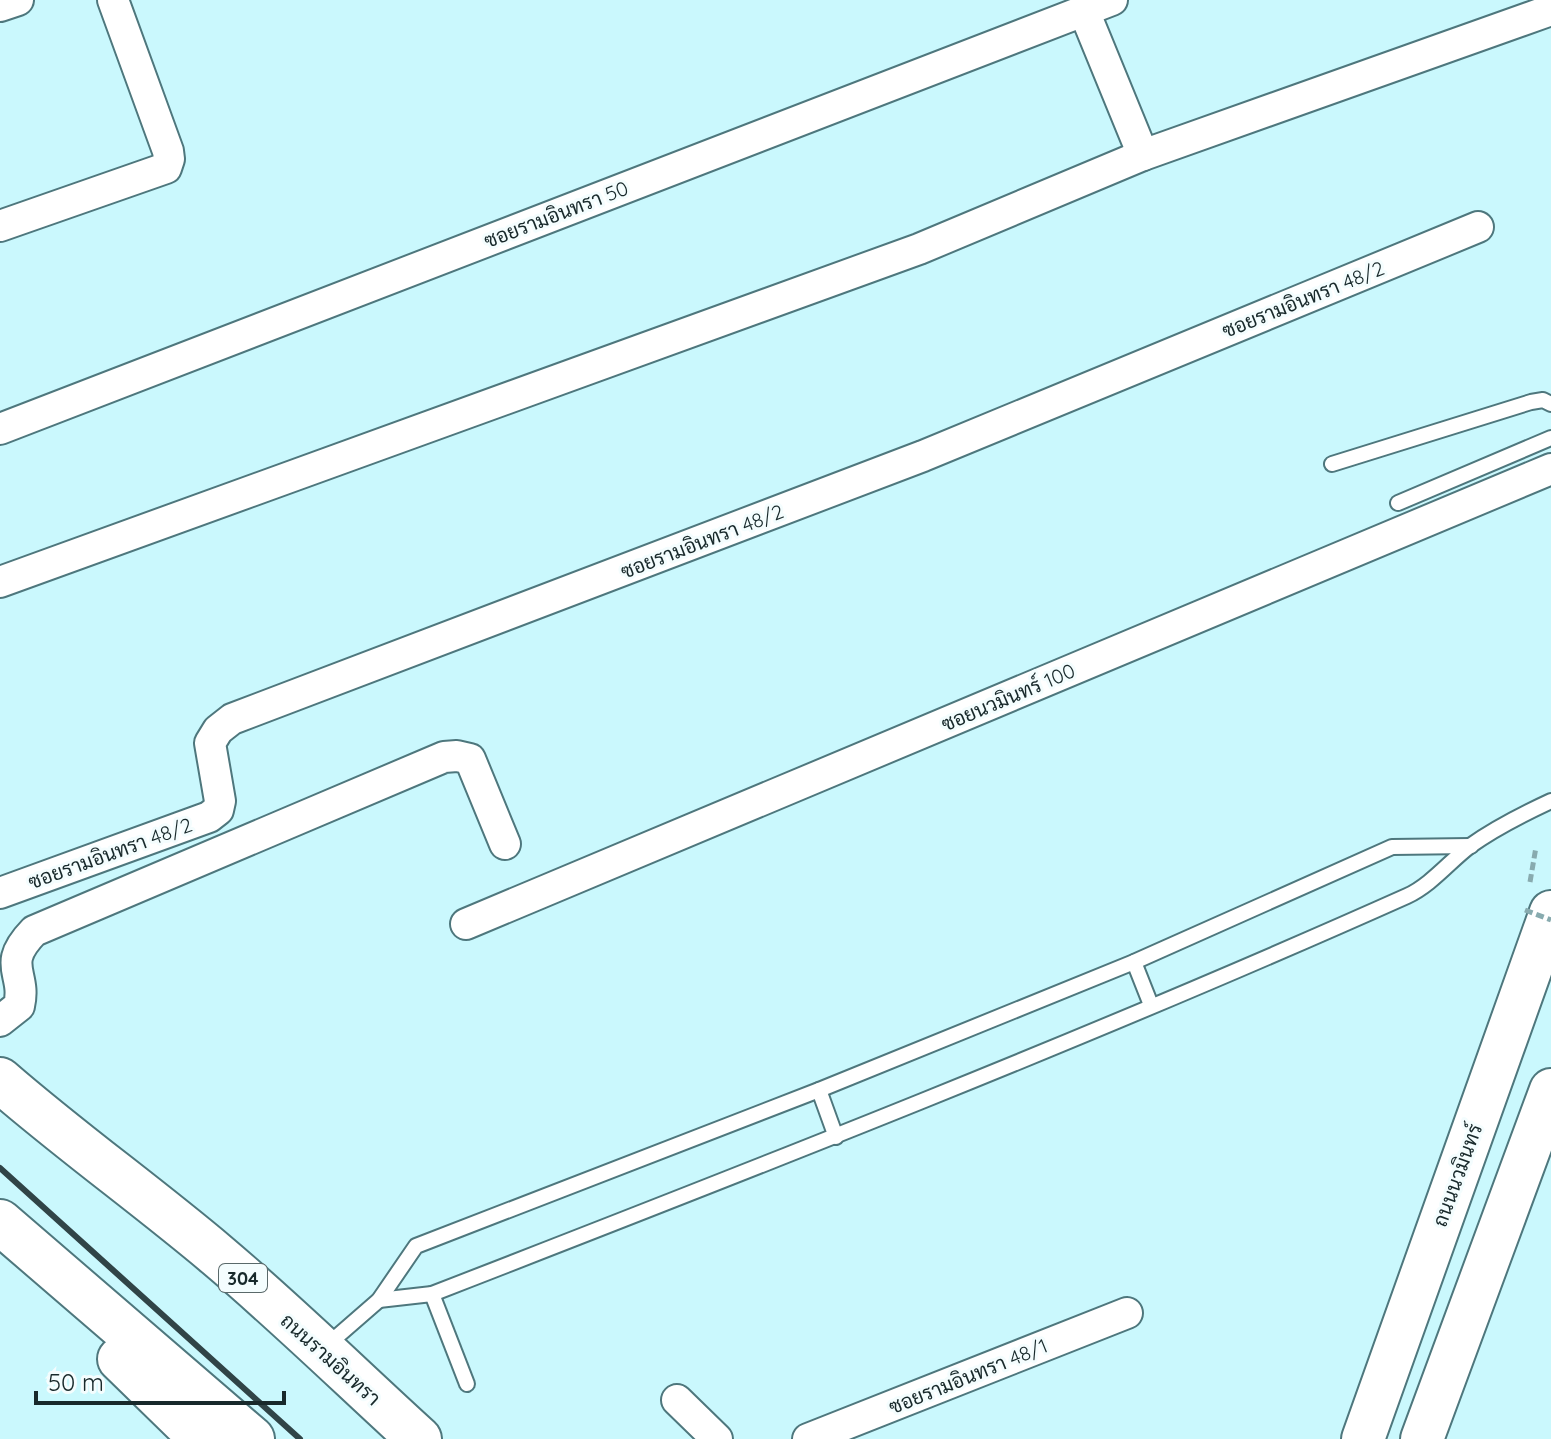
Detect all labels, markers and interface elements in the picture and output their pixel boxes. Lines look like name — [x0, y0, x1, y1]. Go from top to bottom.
street label: ซอยรามอินทรา 50 — [480, 175, 632, 253]
street label: ซอยรามอินทรา 48/2 — [1218, 255, 1388, 343]
street label: ซอยรามอินทรา 48/2 — [617, 498, 787, 584]
street label: ซอยนวมินทร์ 100 — [937, 657, 1079, 736]
street label: ซอยรามอินทรา 48/2 — [25, 812, 195, 894]
street label: ถนนนวมินทร์ — [1426, 1120, 1487, 1230]
road number: 304 — [219, 1264, 267, 1292]
street label: ถนนรามอินทรา — [276, 1308, 386, 1410]
street label: ซอยรามอินทรา 48/1 — [885, 1333, 1051, 1419]
scale bar — [36, 1355, 284, 1405]
text: 50 m — [48, 1367, 104, 1397]

